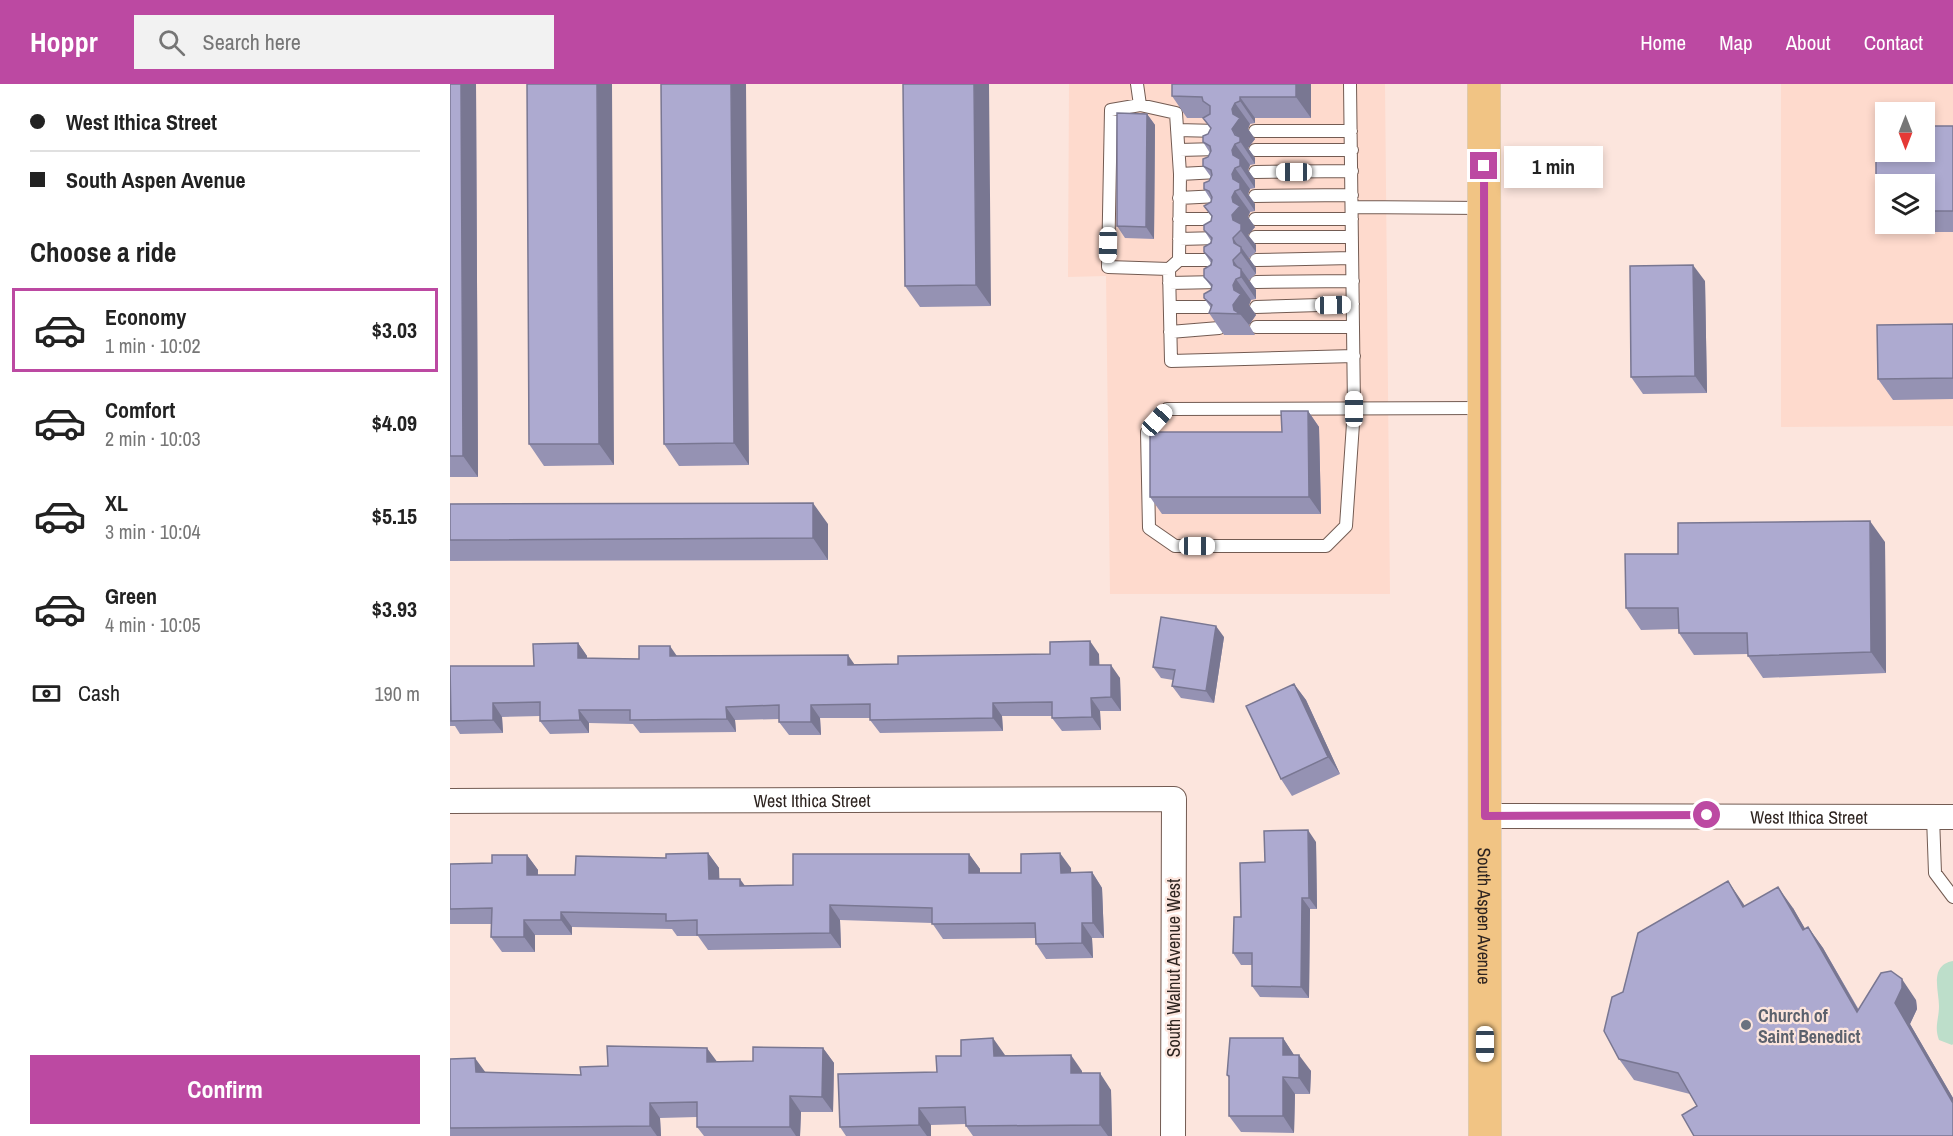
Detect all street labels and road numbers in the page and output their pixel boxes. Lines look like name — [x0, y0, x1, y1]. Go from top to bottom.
street label: West Ithica Street — [753, 787, 871, 813]
street label: West Ithica Street — [1750, 804, 1868, 829]
street label: South Aspen Avenue — [1472, 847, 1497, 985]
street label: South Walnut Avenue West — [1161, 879, 1186, 1057]

